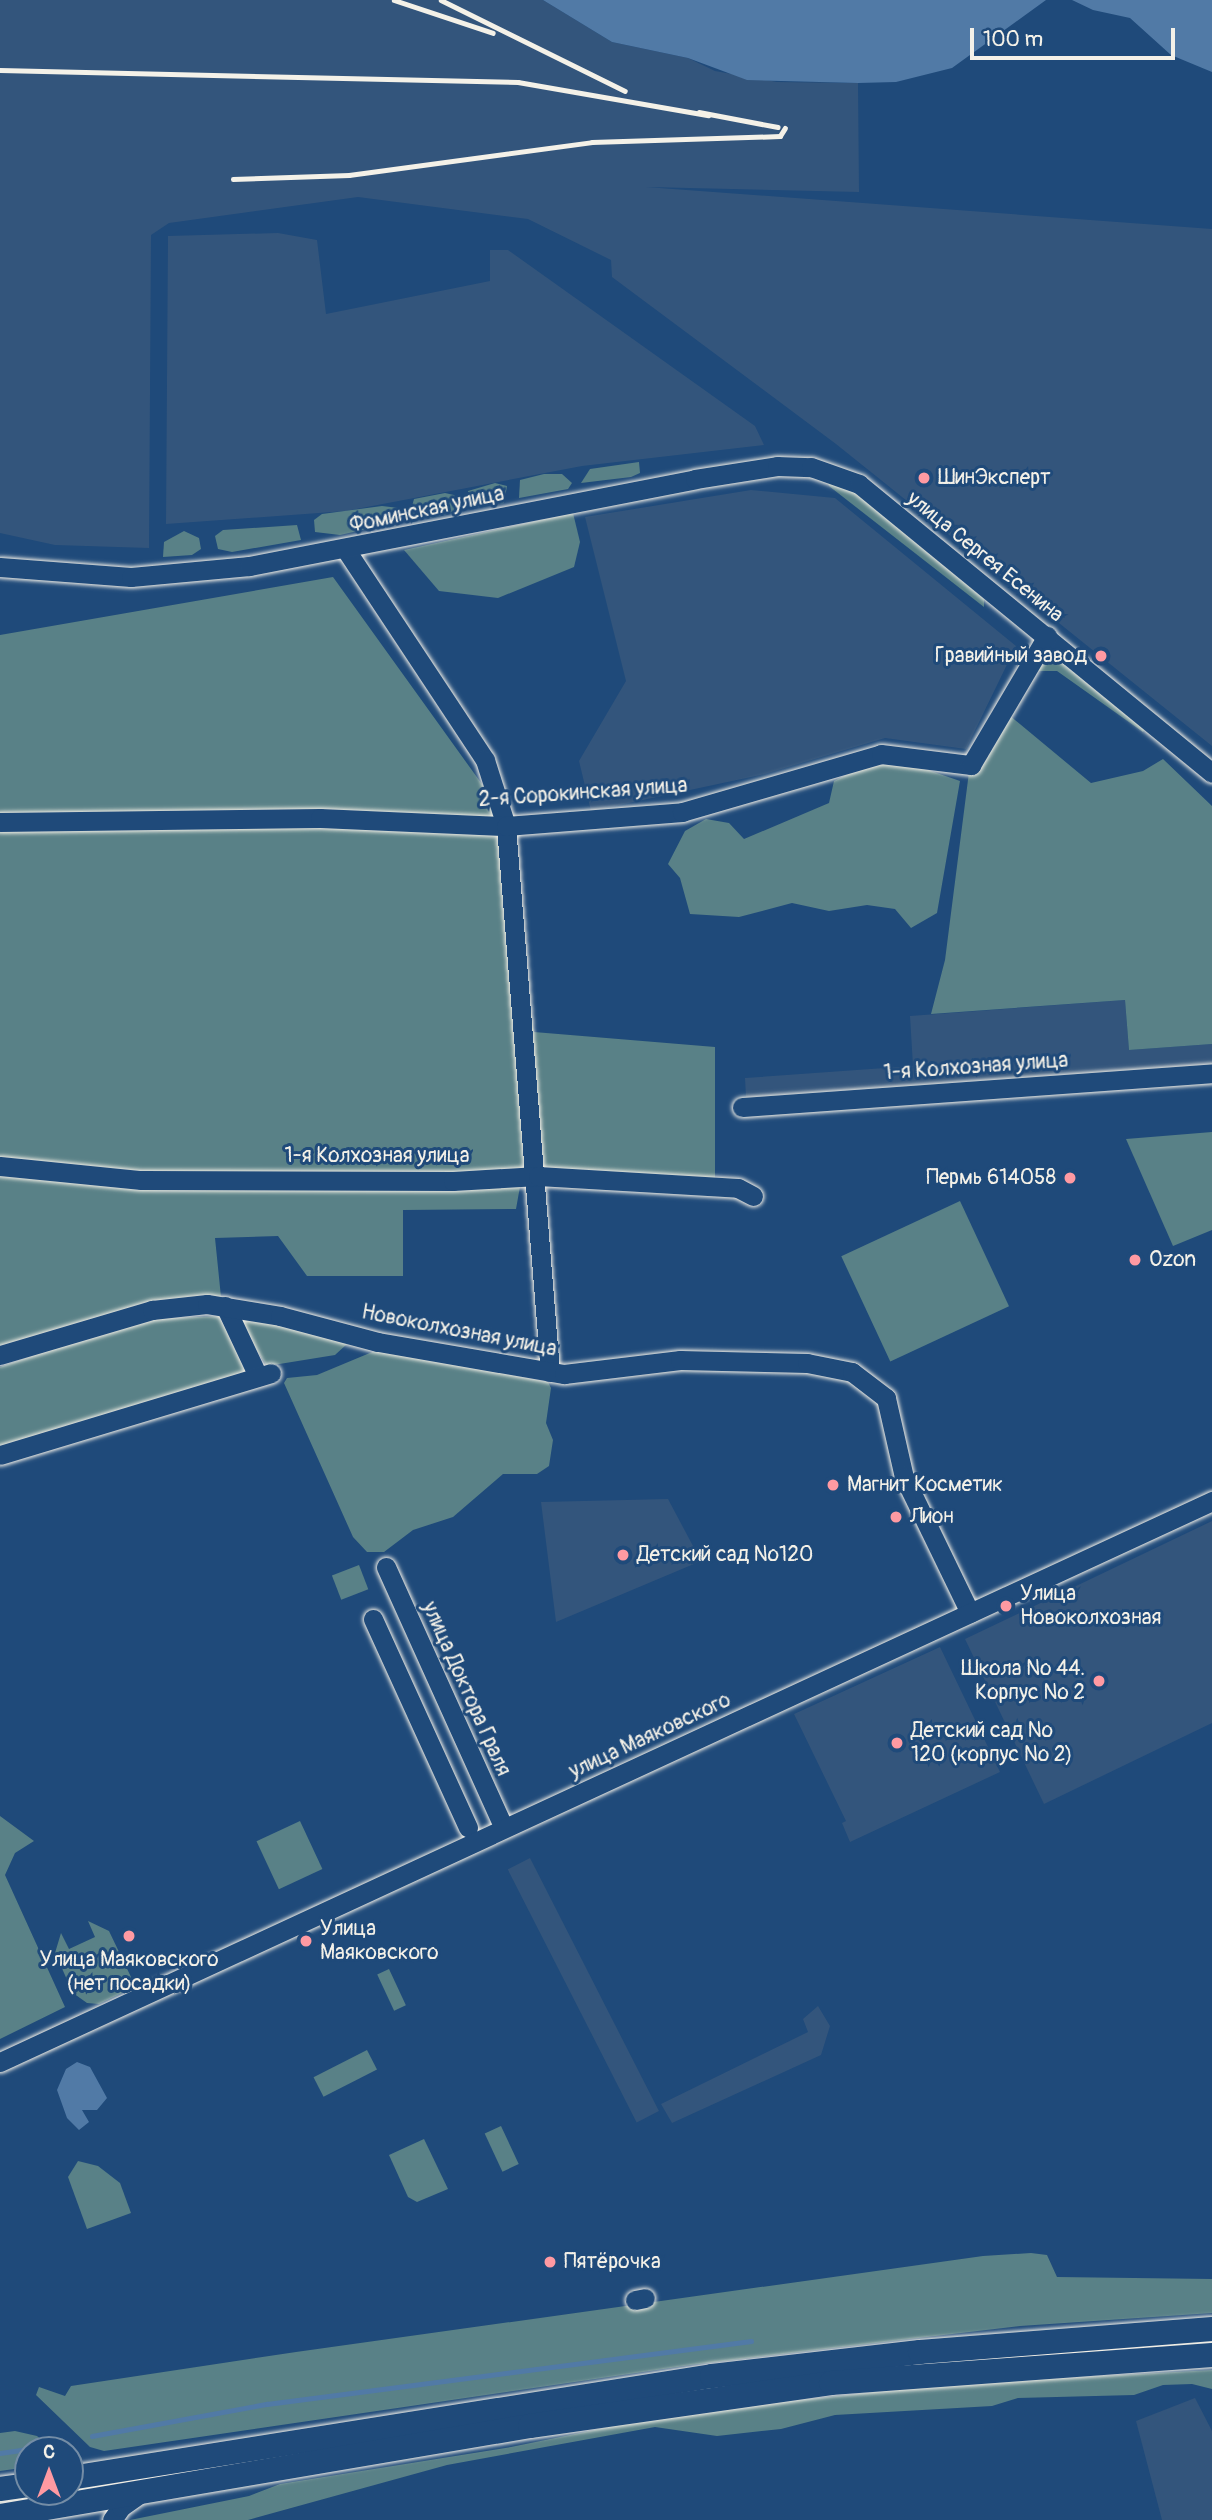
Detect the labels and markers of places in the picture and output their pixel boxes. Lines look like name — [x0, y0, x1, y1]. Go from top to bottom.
place label: ШинЭксперт — [938, 465, 1051, 491]
marker: ШинЭксперт — [916, 470, 932, 486]
place label: Гравийный завод — [935, 643, 1087, 669]
marker: Гравийный завод — [1093, 648, 1109, 664]
place label: Пермь 614058 — [926, 1165, 1056, 1191]
marker: Пермь 614058 — [1062, 1170, 1078, 1186]
place label: Ozon — [1149, 1247, 1196, 1273]
marker: Ozon — [1127, 1252, 1143, 1268]
place label: Магнит Косметик — [847, 1472, 1003, 1498]
marker: Магнит Косметик — [825, 1477, 841, 1493]
place label: Лион — [910, 1504, 954, 1530]
marker: Лион — [888, 1509, 904, 1525]
place label: Детский сад №120 — [637, 1542, 813, 1568]
marker: Детский сад №120 — [615, 1547, 631, 1563]
place label: Улица Новоколхозная — [1020, 1581, 1161, 1631]
marker: Улица Новоколхозная — [998, 1598, 1014, 1614]
place label: Школа № 44. Корпус № 2 — [961, 1656, 1085, 1706]
marker: Школа № 44. Корпус № 2 — [1091, 1673, 1107, 1689]
place label: Детский сад № 120 (корпус № 2) — [911, 1718, 1073, 1768]
marker: Детский сад № 120 (корпус № 2) — [889, 1735, 905, 1751]
place label: Улица Маяковского — [320, 1916, 438, 1966]
marker: Улица Маяковского (нет посадки) — [121, 1928, 137, 1944]
marker: Улица Маяковского — [298, 1933, 314, 1949]
place label: Улица Маяковского (нет посадки) — [40, 1947, 218, 1997]
place label: Пятёрочка — [564, 2249, 661, 2275]
marker: Пятёрочка — [542, 2254, 558, 2270]

